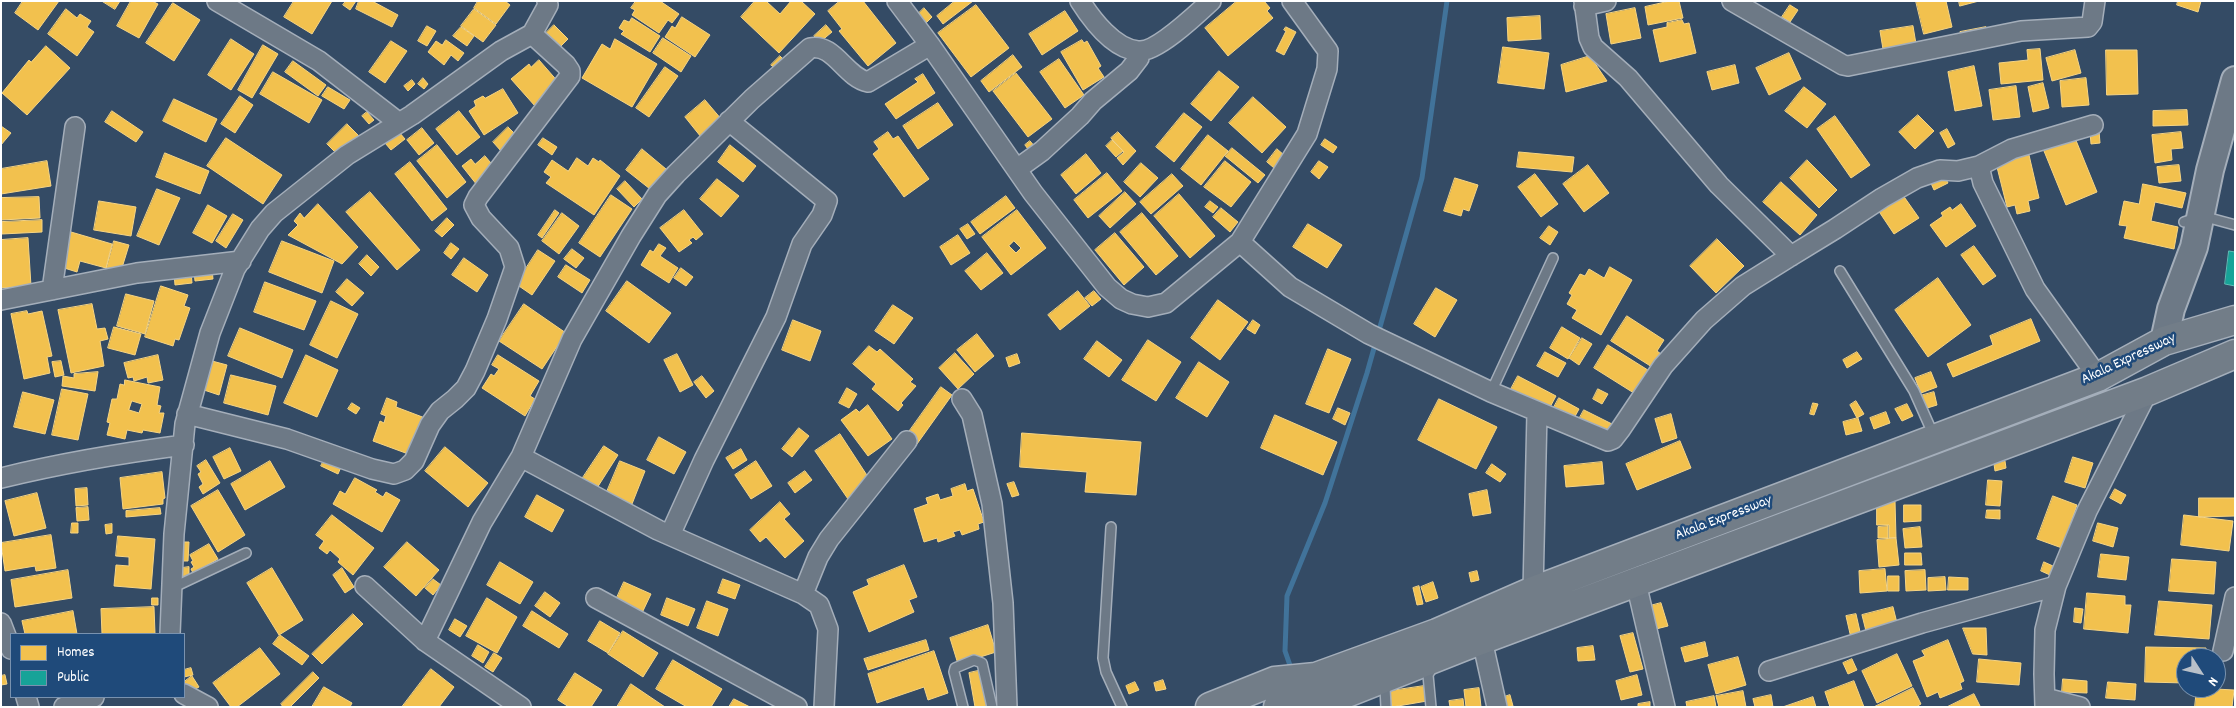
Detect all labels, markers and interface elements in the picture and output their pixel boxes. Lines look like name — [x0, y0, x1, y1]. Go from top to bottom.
street label: Akala Expressway — [2079, 330, 2179, 390]
street label: Akala Expressway — [1673, 492, 1775, 546]
legend — [10, 633, 185, 698]
text: Homes — [57, 642, 95, 664]
north arrow — [2176, 648, 2226, 698]
text: Public — [57, 667, 89, 689]
text: N — [2202, 672, 2223, 690]

